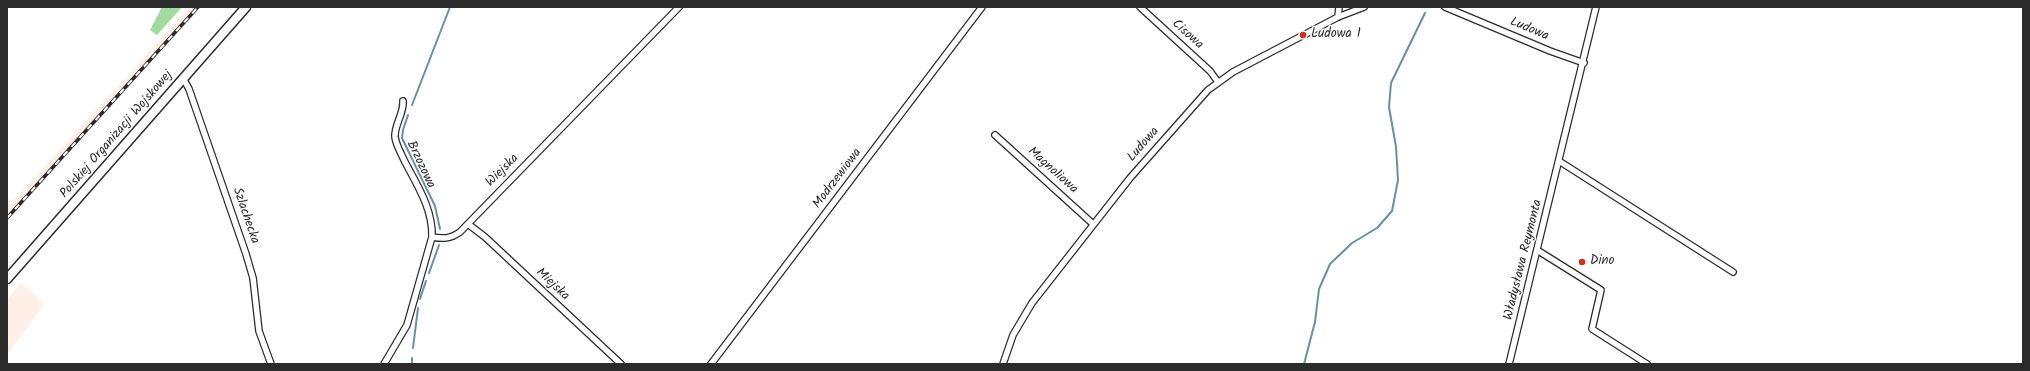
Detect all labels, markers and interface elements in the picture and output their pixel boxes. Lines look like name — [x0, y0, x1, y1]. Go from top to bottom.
street label: Ludowa — [1507, 15, 1551, 45]
street label: Cisowa — [1168, 17, 1206, 53]
place label: Ludowa I — [1311, 27, 1361, 43]
marker: Ludowa I — [1298, 30, 1308, 40]
street label: Polskiej Organizacji Wojskowej — [57, 68, 177, 202]
street label: Ludowa — [1125, 125, 1163, 165]
street label: Brzozowa — [402, 139, 438, 191]
street label: Magnoliowa — [1024, 144, 1080, 198]
street label: Modrzewiowa — [810, 146, 866, 212]
street label: Wiejska — [483, 151, 523, 191]
street label: Szlachecka — [228, 186, 262, 246]
street label: Władysława Reymonta — [1501, 198, 1547, 322]
place label: Dino — [1590, 254, 1614, 270]
marker: Dino — [1577, 257, 1587, 267]
street label: Miejska — [532, 266, 572, 304]

